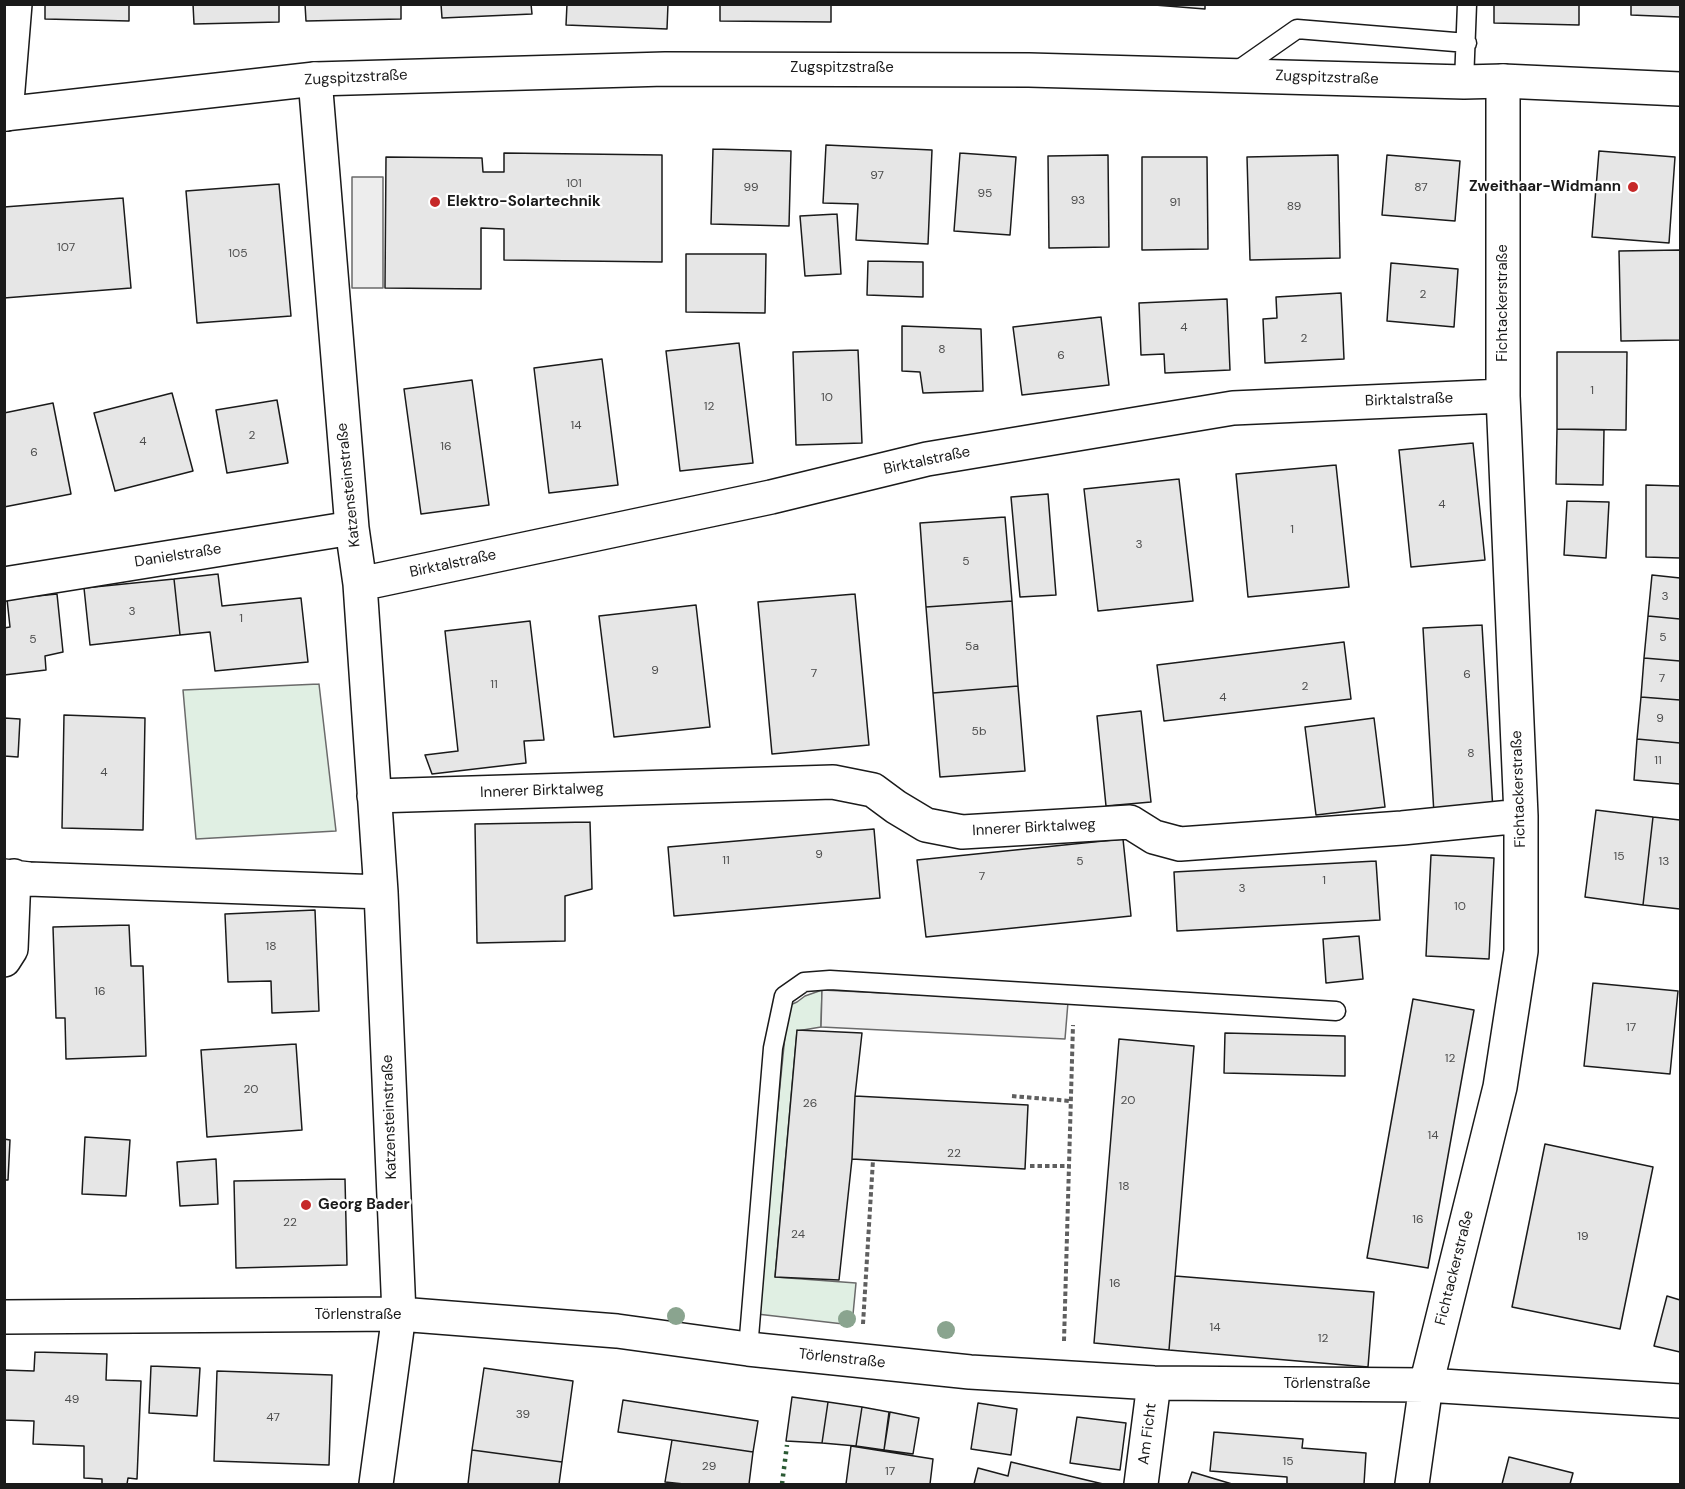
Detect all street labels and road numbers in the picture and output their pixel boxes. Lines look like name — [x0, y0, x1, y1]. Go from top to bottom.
street label: Zugspitzstraße — [790, 59, 894, 77]
street label: Zugspitzstraße — [304, 66, 408, 90]
street label: Zugspitzstraße — [1275, 67, 1379, 89]
street label: Fichtackerstraße — [1494, 244, 1512, 362]
street label: Birktalstraße — [1365, 389, 1453, 411]
street label: Katzensteinstraße — [334, 422, 364, 548]
street label: Birktalstraße — [882, 443, 972, 479]
street label: Danielstraße — [133, 540, 223, 572]
street label: Birktalstraße — [408, 546, 498, 582]
street label: Fichtackerstraße — [1508, 730, 1530, 848]
street label: Innerer Birktalweg — [480, 780, 604, 802]
street label: Innerer Birktalweg — [972, 816, 1096, 840]
street label: Katzensteinstraße — [379, 1054, 401, 1180]
street label: Fichtackerstraße — [1432, 1209, 1478, 1327]
street label: Törlenstraße — [315, 1306, 401, 1324]
street label: Törlenstraße — [798, 1346, 886, 1372]
street label: Törlenstraße — [1284, 1375, 1370, 1393]
street label: Am Ficht — [1135, 1402, 1161, 1466]

